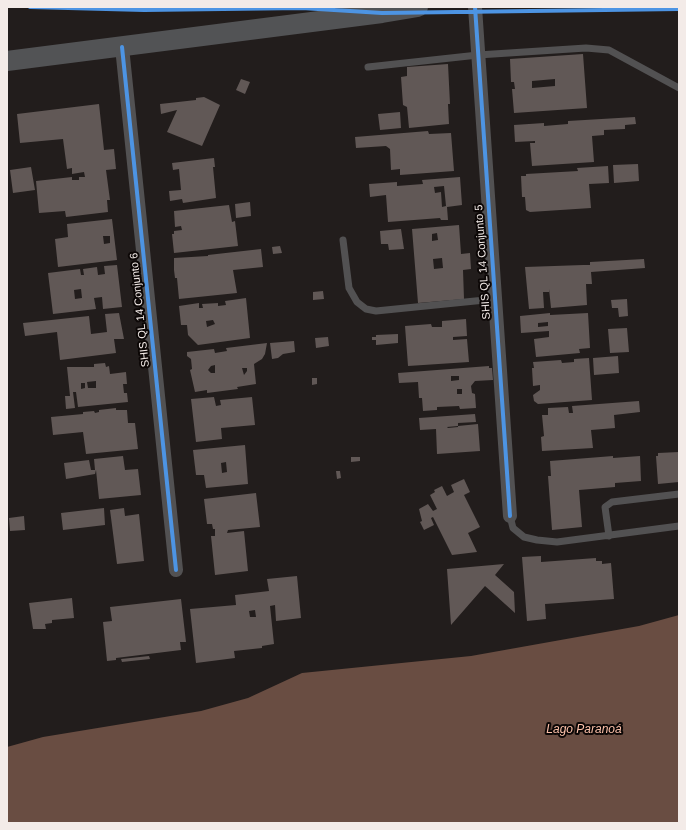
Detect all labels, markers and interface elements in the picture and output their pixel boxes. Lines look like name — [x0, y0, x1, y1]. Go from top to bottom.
street label: SHIS QL 14 Conjunto 5 — [472, 204, 494, 320]
street label: SHIS QL 14 Conjunto 6 — [127, 252, 153, 368]
water label: Lago Paranoá — [546, 723, 622, 737]

